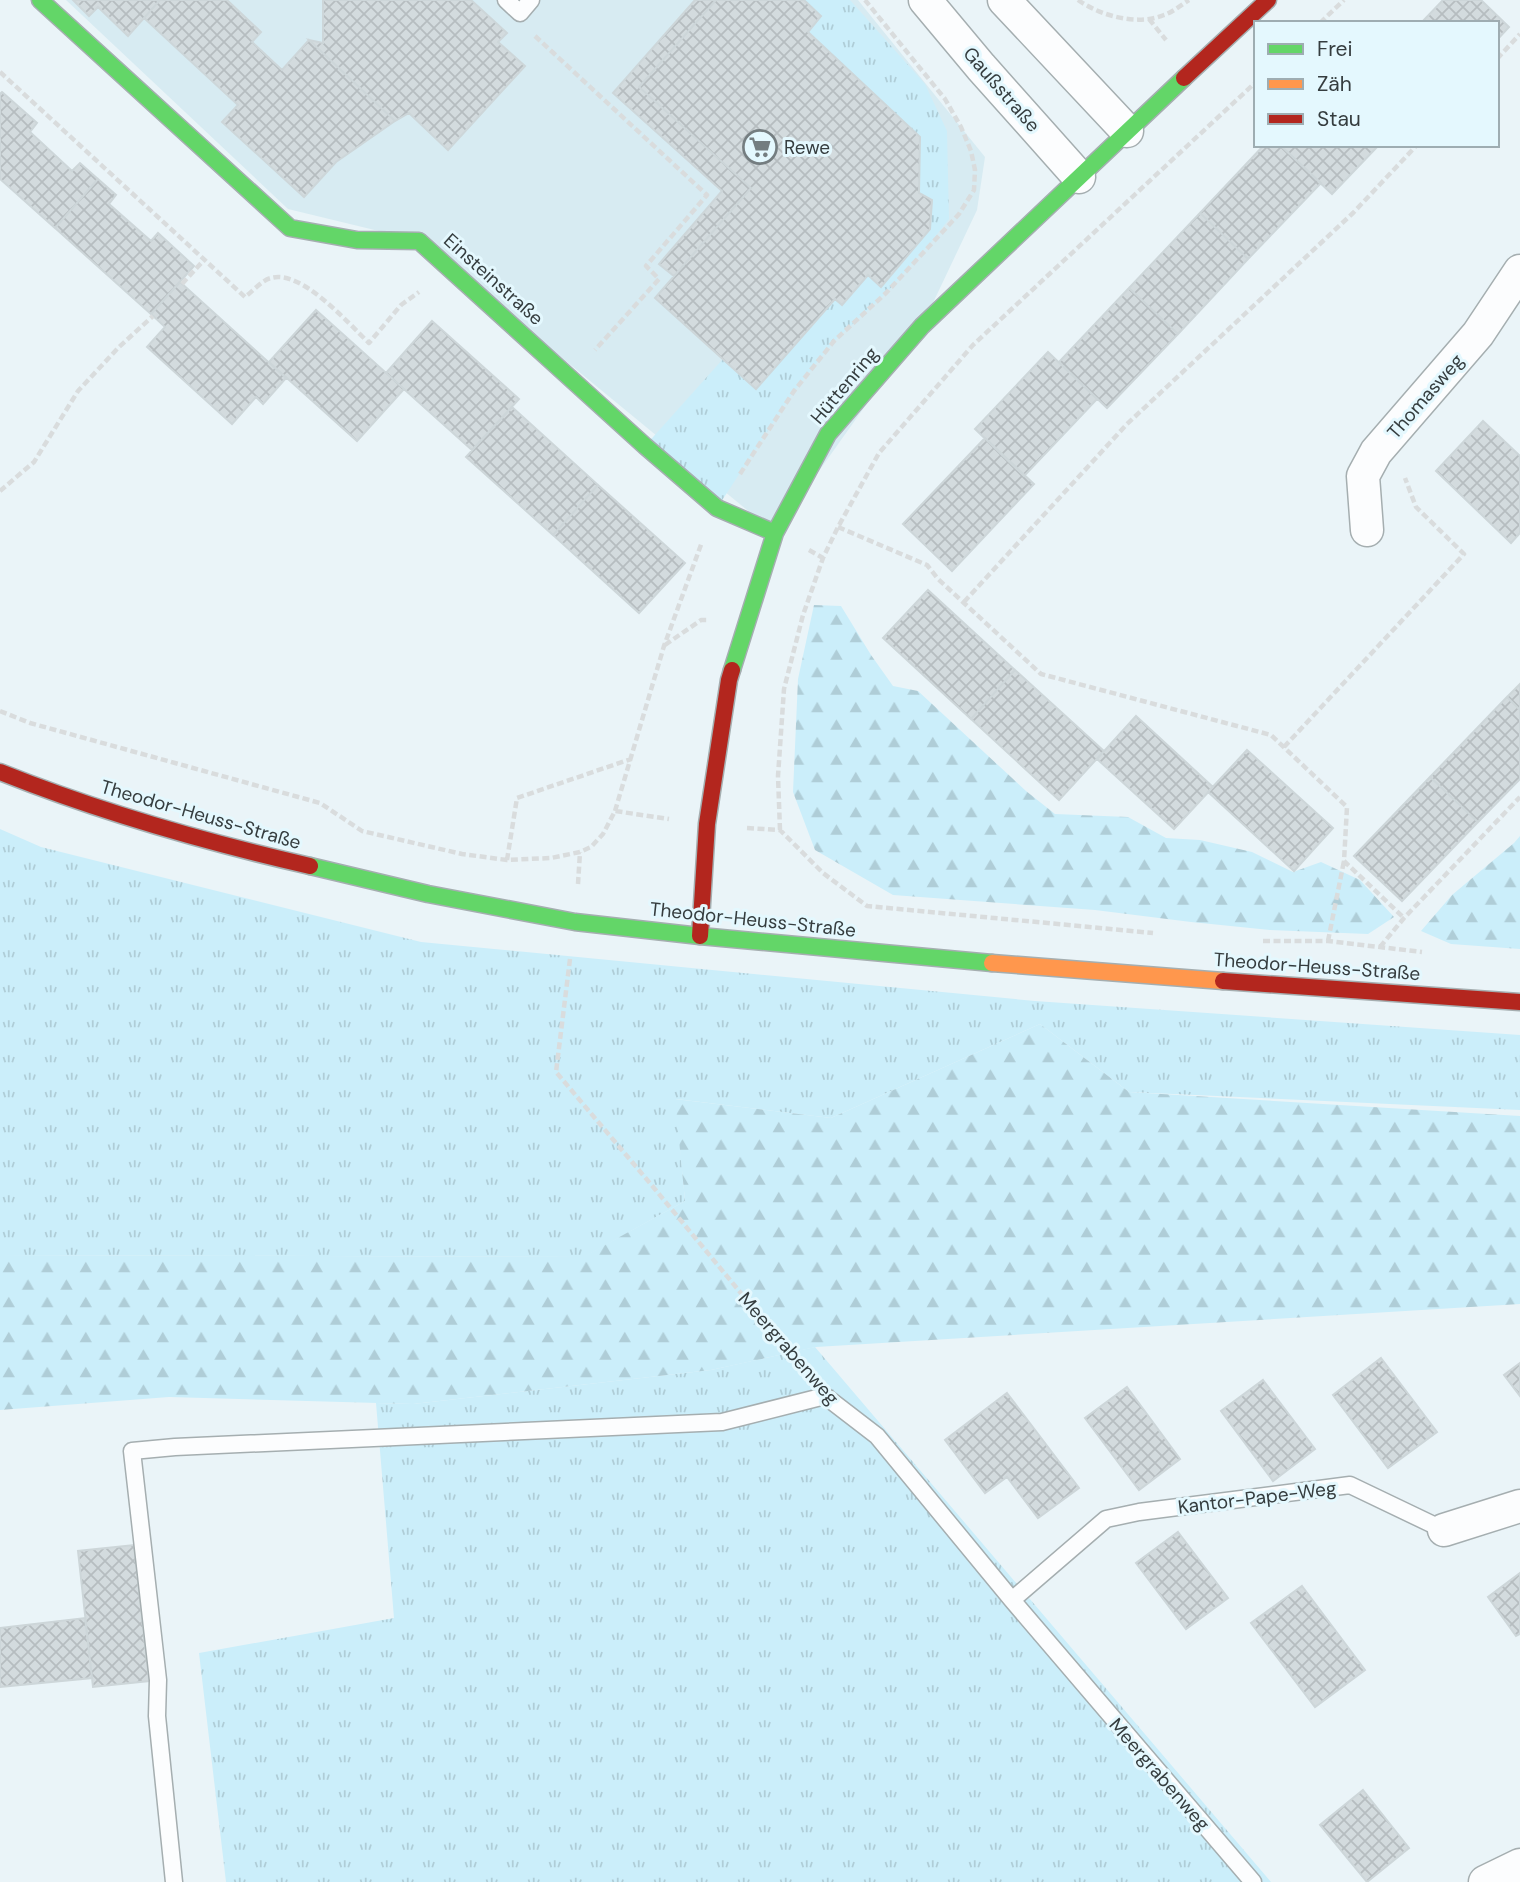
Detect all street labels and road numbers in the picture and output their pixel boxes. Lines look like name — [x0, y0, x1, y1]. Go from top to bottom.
street label: Gaußstraße — [958, 41, 1046, 137]
street label: Einsteinstraße — [439, 228, 549, 331]
street label: Hüttenring — [805, 341, 884, 429]
street label: Thomasweg — [1382, 348, 1469, 444]
street label: Theodor-Heuss-Straße — [98, 774, 304, 855]
street label: Theodor-Heuss-Straße — [649, 896, 857, 943]
street label: Theodor-Heuss-Straße — [1213, 947, 1421, 986]
street label: Meergrabenweg — [733, 1287, 845, 1410]
street label: Kantor-Pape-Weg — [1176, 1475, 1338, 1520]
street label: Meergrabenweg — [1104, 1713, 1216, 1836]

